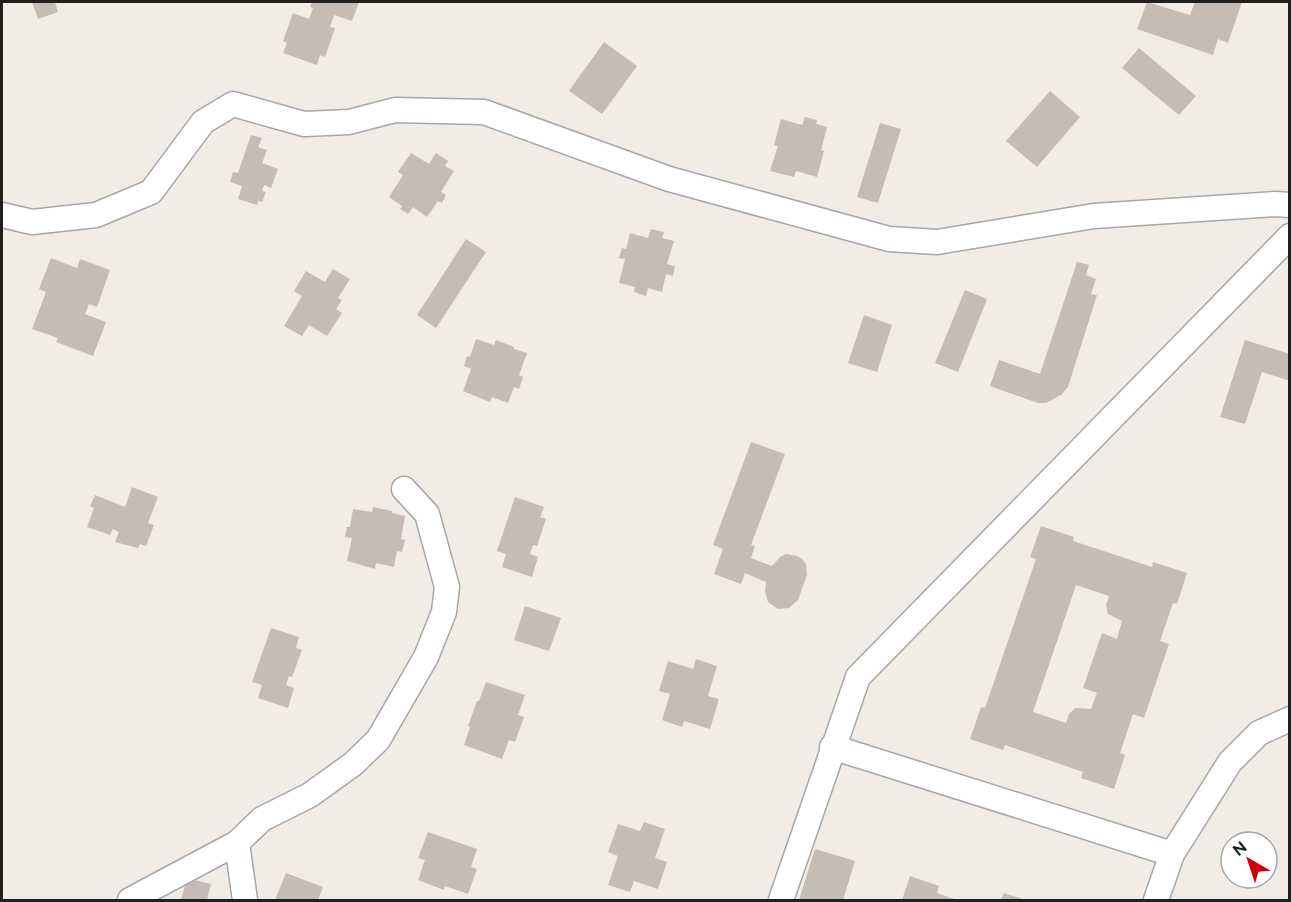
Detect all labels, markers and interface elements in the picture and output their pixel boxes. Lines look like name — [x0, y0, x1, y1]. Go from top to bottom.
north arrow — [1219, 830, 1279, 890]
text: N — [1229, 838, 1251, 860]

